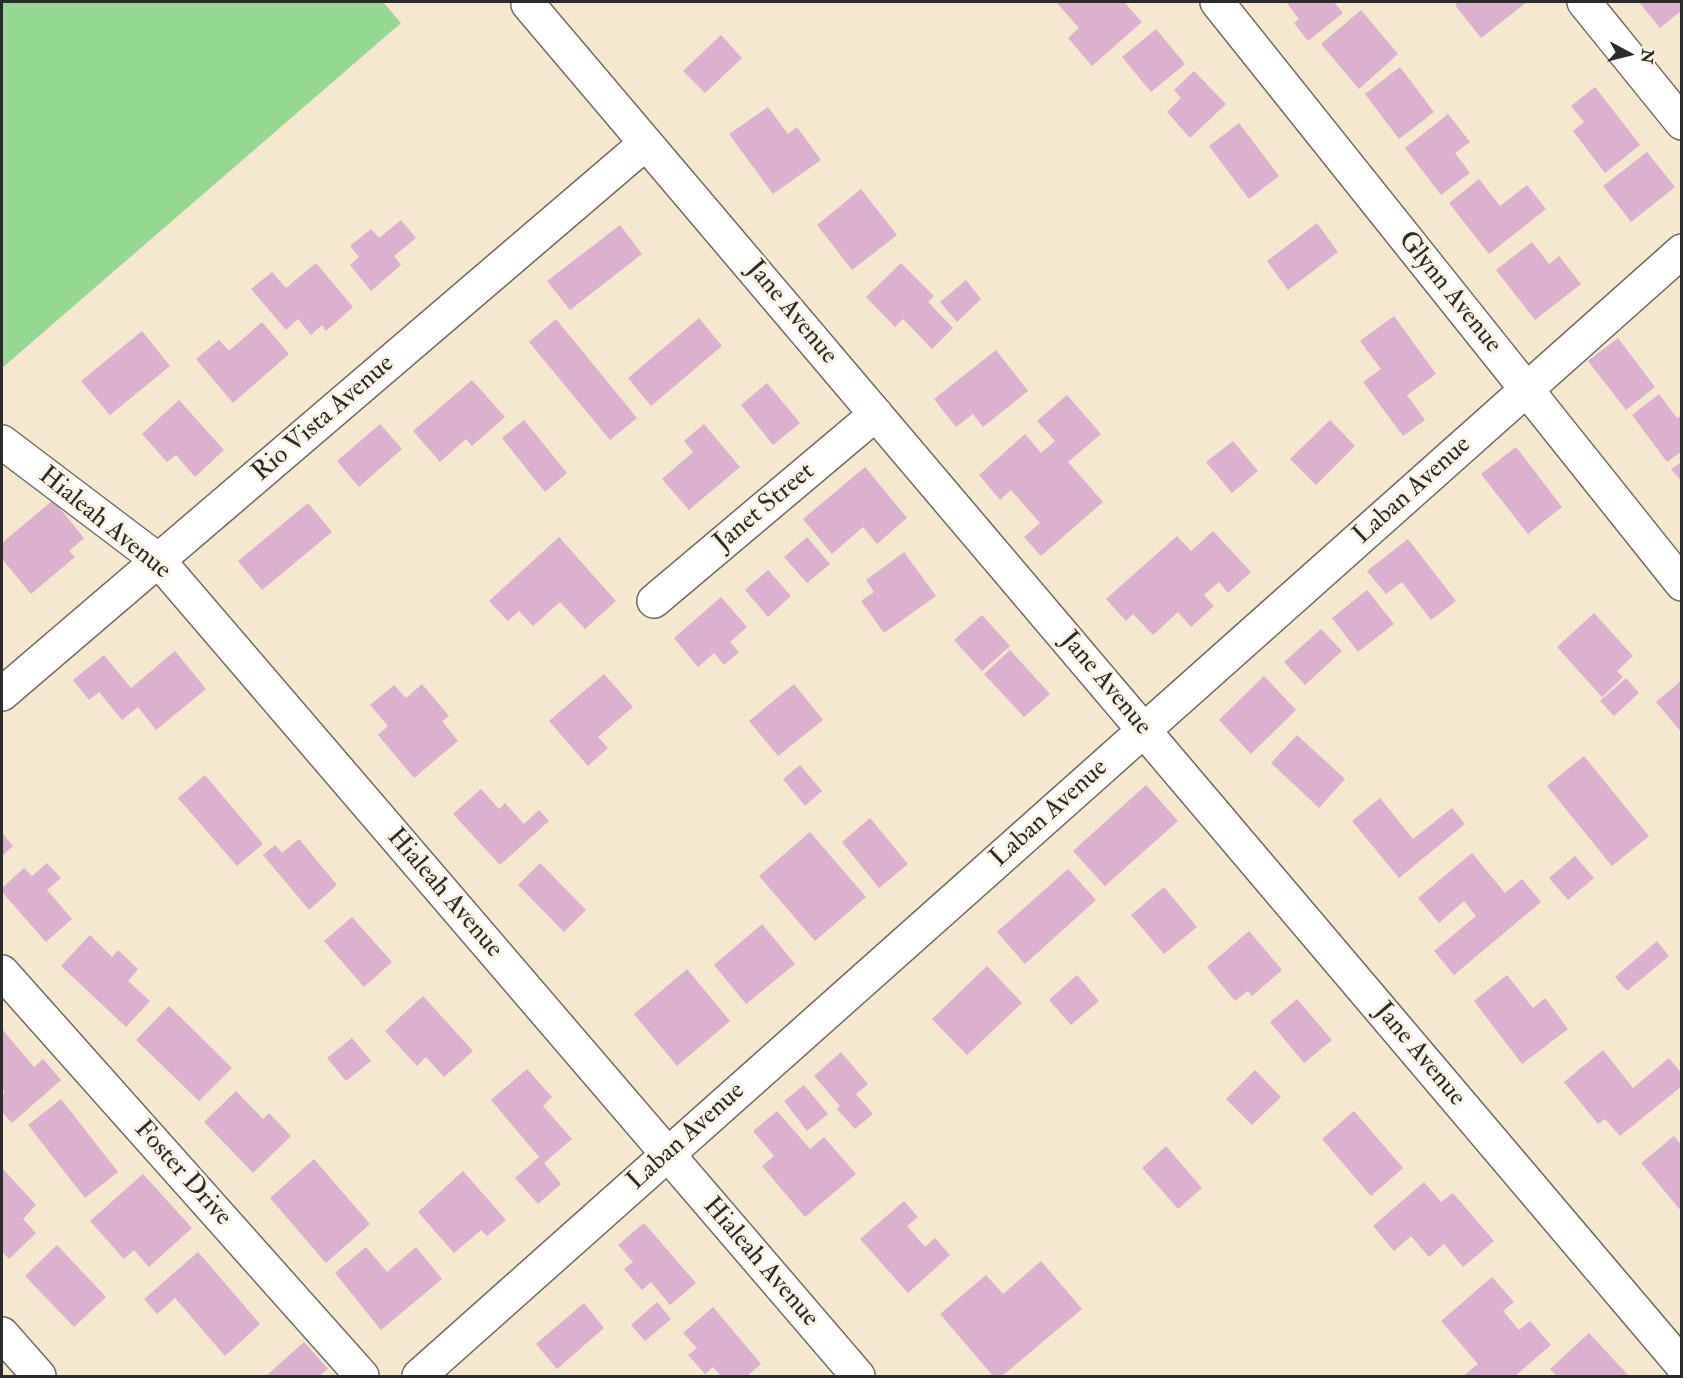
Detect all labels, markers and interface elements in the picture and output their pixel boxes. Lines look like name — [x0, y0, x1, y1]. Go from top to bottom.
north arrow — [1599, 24, 1659, 84]
text: N — [1636, 48, 1658, 65]
street label: Glynn Avenue — [1390, 226, 1508, 360]
street label: Jane Avenue — [739, 255, 843, 371]
street label: Rio Vista Avenue — [247, 349, 401, 489]
street label: Laban Avenue — [1348, 430, 1478, 552]
street label: Janet Street — [708, 457, 822, 559]
street label: Hialeah Avenue — [31, 461, 177, 587]
street label: Jane Avenue — [1053, 626, 1157, 742]
street label: Laban Avenue — [985, 753, 1115, 875]
street label: Hialeah Avenue — [379, 823, 509, 965]
street label: Jane Avenue — [1367, 997, 1471, 1113]
street label: Laban Avenue — [622, 1076, 752, 1198]
street label: Foster Drive — [127, 1115, 237, 1233]
street label: Hialeah Avenue — [695, 1192, 825, 1334]

